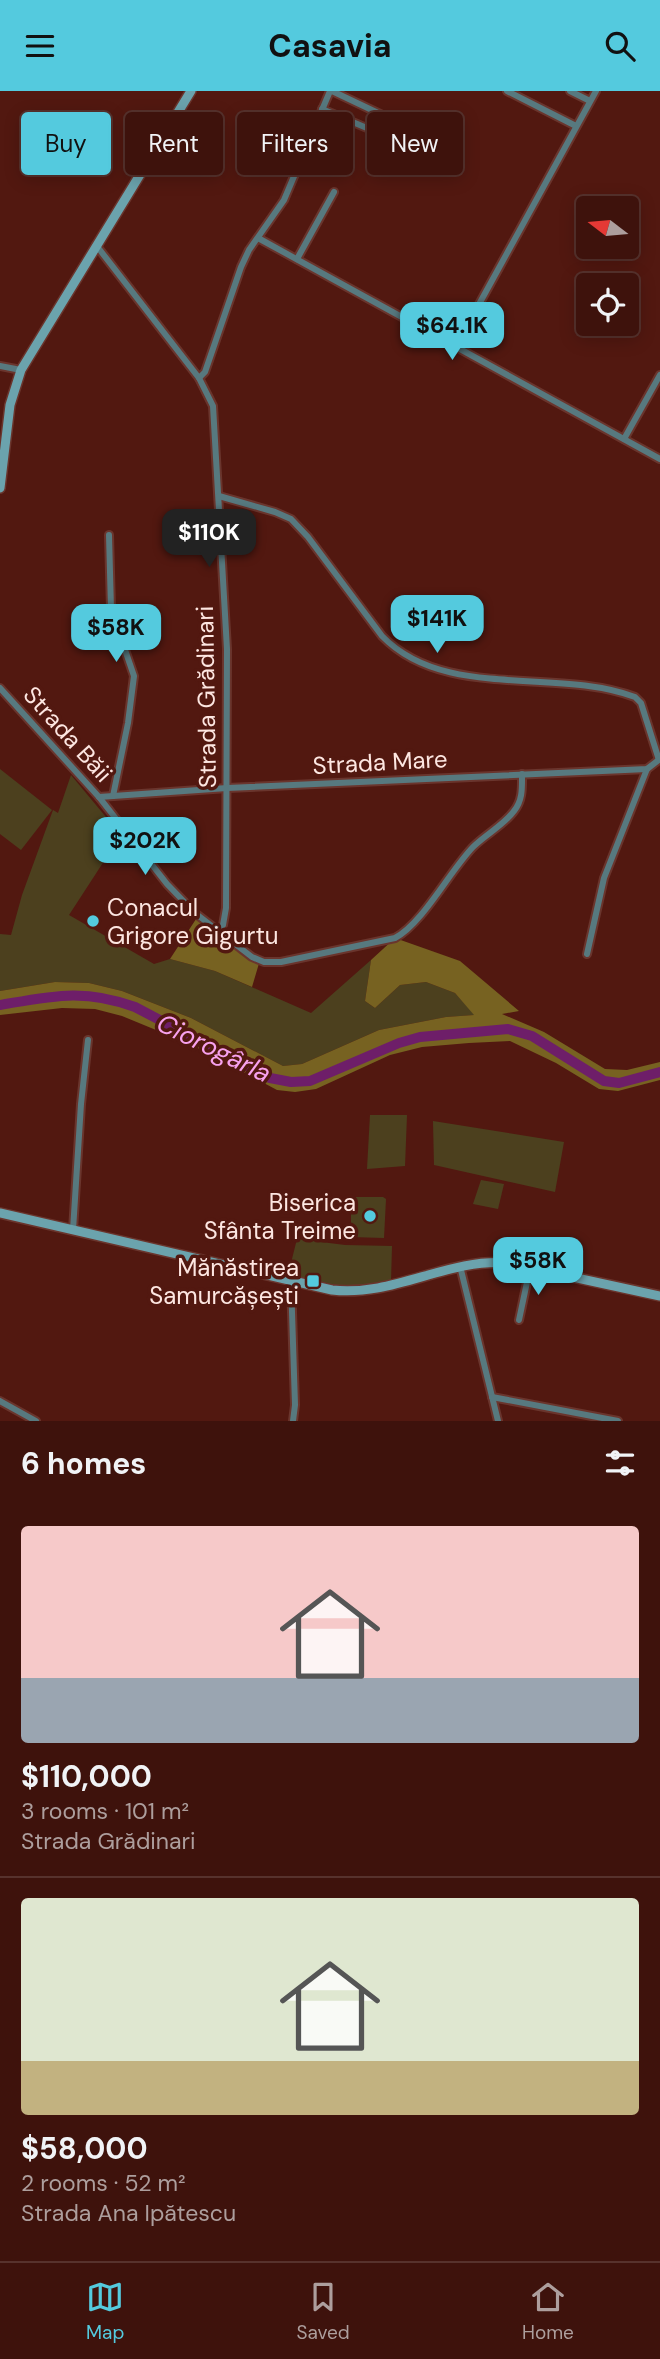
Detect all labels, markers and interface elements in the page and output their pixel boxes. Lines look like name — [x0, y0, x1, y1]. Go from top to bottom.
text: Casavia — [268, 25, 392, 67]
icon: menu — [21, 27, 59, 65]
icon: search — [601, 27, 639, 65]
chip: Buy — [21, 112, 111, 175]
chip: Rent — [125, 112, 223, 175]
chip: Filters — [237, 112, 353, 175]
chip: New — [367, 112, 463, 175]
north arrow — [576, 196, 639, 259]
map controls — [576, 196, 639, 336]
button: locate — [576, 273, 639, 336]
pin: $64.1K — [395, 303, 509, 362]
text: $64.1K — [416, 310, 488, 340]
pin: $110K — [160, 510, 258, 569]
text: $110K — [178, 517, 240, 547]
pin: $141K — [388, 595, 486, 655]
text: $141K — [407, 603, 467, 633]
pin: $58K — [75, 605, 157, 664]
street label: Strada Grădinari — [189, 606, 223, 788]
text: $58K — [87, 612, 145, 642]
street label: Strada Băii — [17, 679, 119, 789]
street label: Strada Mare — [312, 743, 448, 781]
pin: $202K — [96, 817, 194, 877]
text: $202K — [109, 825, 181, 855]
place label: Conacul Grigore Gigurtu — [107, 892, 279, 951]
marker: Conacul Grigore Gigurtu — [85, 913, 101, 929]
water label: Ciorogârla — [151, 1006, 277, 1090]
place label: Biserica Sfânta Treime — [204, 1187, 356, 1246]
marker: Biserica Sfânta Treime — [362, 1208, 378, 1224]
pin: $58K — [497, 1237, 579, 1297]
text: $58K — [509, 1245, 567, 1275]
place label: Mănăstirea Samurcășești — [149, 1252, 299, 1311]
marker: Mănăstirea Samurcășești — [305, 1273, 321, 1289]
text: 6 homes — [21, 1444, 146, 1483]
icon: filters — [601, 1444, 639, 1482]
icon: home — [267, 1571, 393, 1697]
text: $110,000 — [21, 1757, 152, 1796]
text: 3 rooms · 101 m² — [21, 1796, 189, 1826]
text: Strada Grădinari — [21, 1826, 196, 1856]
icon: home — [267, 1943, 393, 2069]
text: $58,000 — [21, 2129, 148, 2168]
text: 2 rooms · 52 m² — [21, 2168, 186, 2198]
text: Strada Ana Ipătescu — [21, 2198, 236, 2228]
tab: Map — [86, 2278, 124, 2345]
tab: Saved — [297, 2278, 350, 2345]
tab: Home — [522, 2278, 574, 2345]

